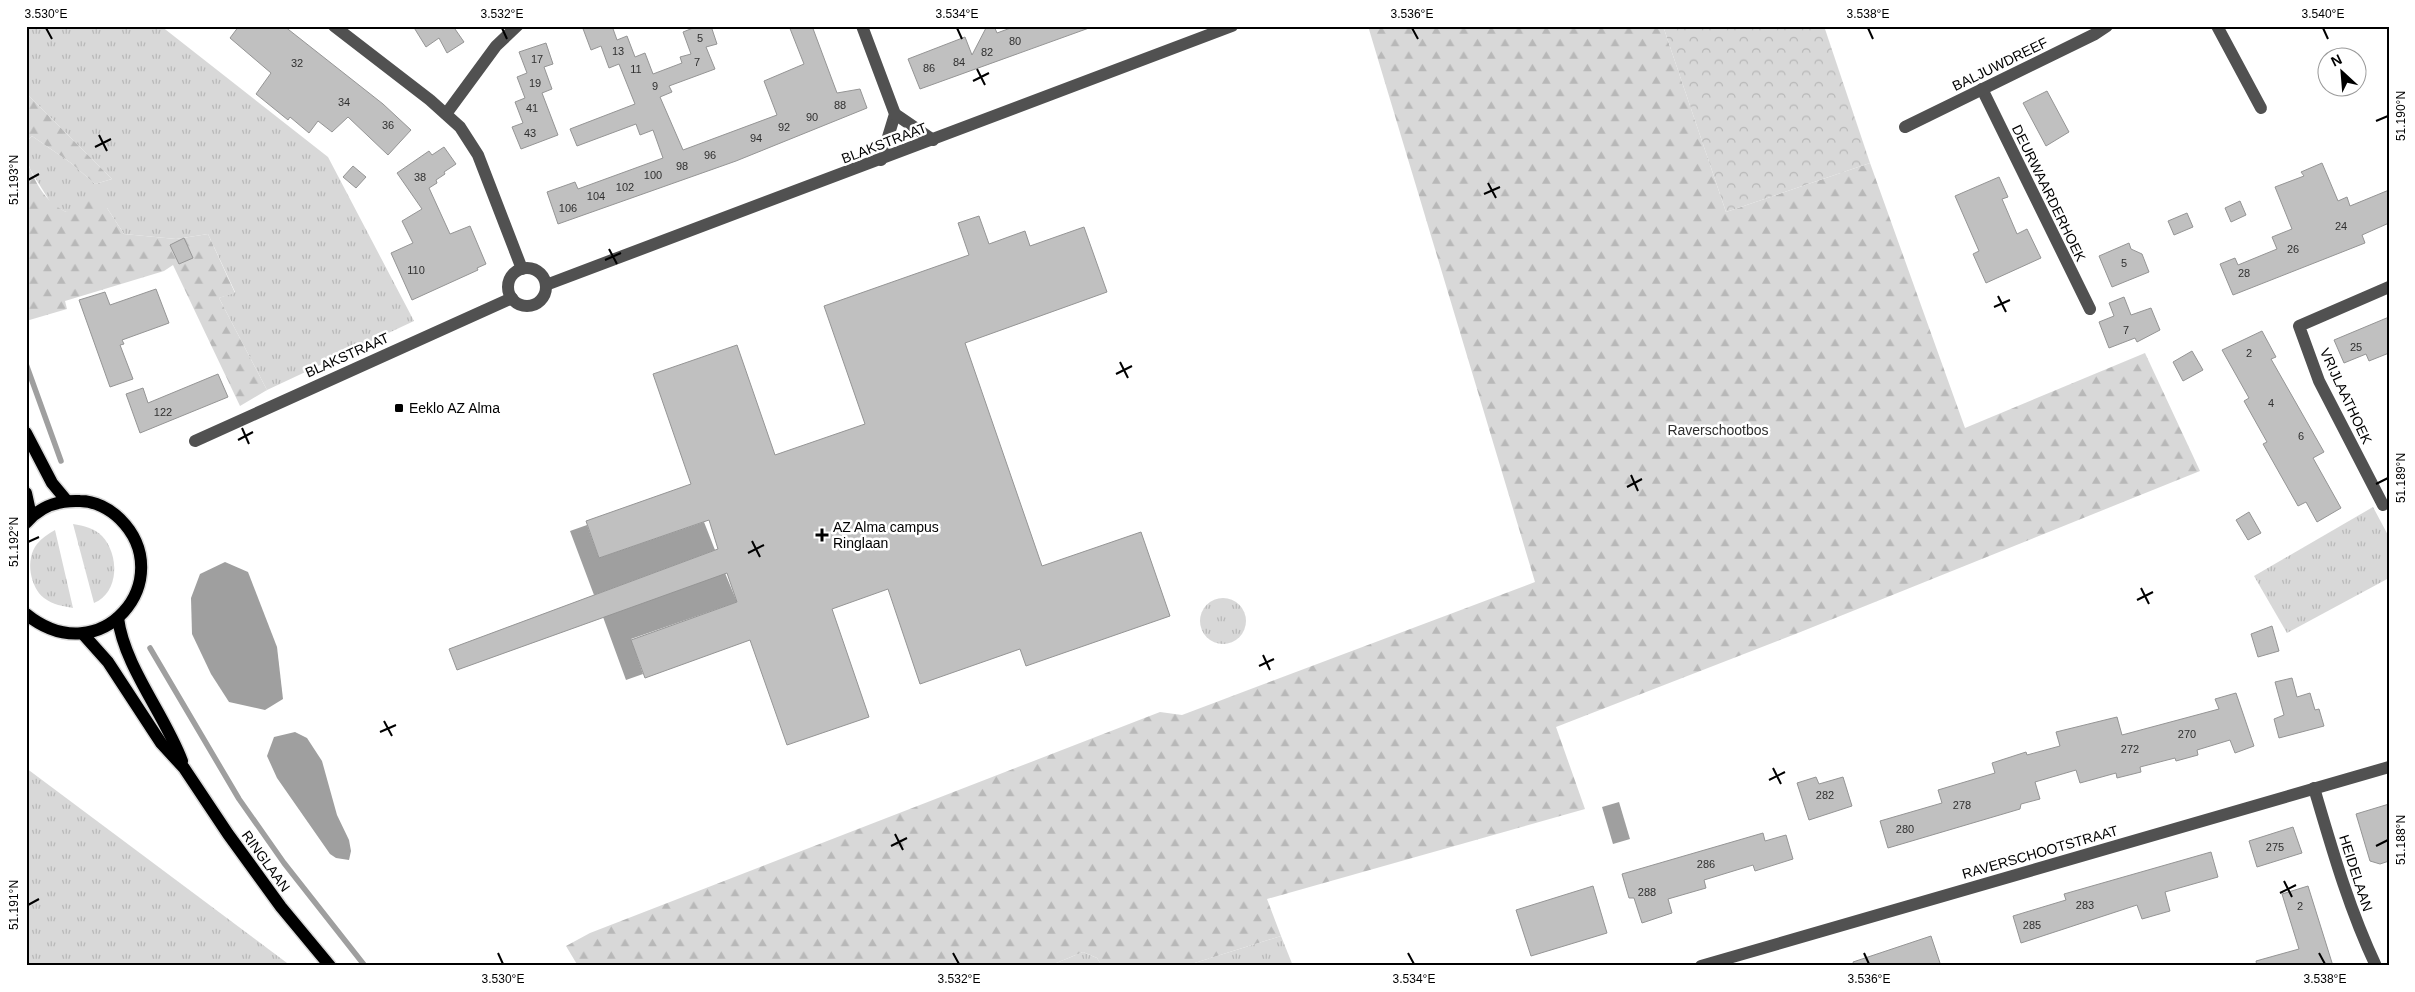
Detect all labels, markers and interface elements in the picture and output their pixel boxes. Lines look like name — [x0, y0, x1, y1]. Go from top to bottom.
text: 3.530°E — [25, 7, 67, 21]
text: 3.532°E — [481, 7, 523, 21]
text: 3.534°E — [936, 7, 978, 21]
text: 3.536°E — [1391, 7, 1433, 21]
text: 3.538°E — [1847, 7, 1889, 21]
text: 3.540°E — [2302, 7, 2344, 21]
house number: 5 — [697, 32, 703, 44]
street label: BALJUWDREEF — [1950, 34, 2050, 94]
house number: 80 — [1009, 35, 1021, 47]
house number: 13 — [612, 45, 624, 57]
house number: 82 — [981, 46, 993, 58]
north arrow — [2318, 48, 2368, 98]
text: N — [2328, 51, 2344, 70]
house number: 17 — [531, 53, 543, 65]
house number: 7 — [694, 56, 700, 68]
house number: 84 — [953, 56, 965, 68]
house number: 32 — [291, 57, 303, 69]
house number: 86 — [923, 62, 935, 74]
house number: 11 — [630, 63, 642, 75]
house number: 19 — [529, 77, 541, 89]
house number: 9 — [652, 80, 658, 92]
text: 51.190°N — [2394, 91, 2408, 141]
house number: 34 — [338, 96, 350, 108]
house number: 88 — [834, 99, 846, 111]
house number: 41 — [526, 102, 538, 114]
house number: 90 — [806, 111, 818, 123]
house number: 36 — [382, 119, 394, 131]
street label: BLAKSTRAAT — [839, 119, 929, 167]
house number: 92 — [778, 121, 790, 133]
street label: DEURWAARDERHOEK — [2009, 122, 2089, 265]
house number: 43 — [524, 127, 536, 139]
house number: 94 — [750, 132, 762, 144]
house number: 96 — [704, 149, 716, 161]
text: 51.193°N — [7, 155, 21, 205]
house number: 98 — [676, 160, 688, 172]
house number: 100 — [644, 169, 662, 181]
house number: 38 — [414, 171, 426, 183]
house number: 102 — [616, 181, 634, 193]
house number: 104 — [587, 190, 605, 202]
house number: 106 — [559, 202, 577, 214]
house number: 24 — [2335, 220, 2347, 232]
house number: 26 — [2287, 243, 2299, 255]
house number: 5 — [2121, 257, 2127, 269]
house number: 110 — [407, 264, 425, 276]
house number: 28 — [2238, 267, 2250, 279]
house number: 7 — [2123, 324, 2129, 336]
street label: BLAKSTRAAT — [303, 329, 392, 381]
house number: 25 — [2350, 341, 2362, 353]
street label: VRIJLAATHOEK — [2317, 345, 2376, 447]
house number: 2 — [2246, 347, 2252, 359]
house number: 4 — [2268, 397, 2274, 409]
place label: Eeklo AZ Alma — [409, 400, 500, 416]
marker: Eeklo AZ Alma — [393, 402, 405, 414]
house number: 122 — [154, 406, 172, 418]
park label: Raverschootbos — [1667, 422, 1769, 438]
house number: 6 — [2298, 430, 2304, 442]
text: 51.189°N — [2394, 453, 2408, 503]
text: 51.192°N — [7, 517, 21, 567]
place label: AZ Alma campus Ringlaan — [833, 519, 939, 551]
marker: AZ Alma campus Ringlaan — [815, 528, 829, 542]
house number: 270 — [2178, 728, 2196, 740]
house number: 272 — [2121, 743, 2139, 755]
house number: 282 — [1816, 789, 1834, 801]
house number: 278 — [1953, 799, 1971, 811]
text: 51.188°N — [2394, 815, 2408, 865]
street label: RAVERSCHOOTSTRAAT — [1960, 822, 2120, 882]
house number: 280 — [1896, 823, 1914, 835]
street label: RINGLAAN — [238, 827, 294, 895]
street label: HEIDELAAN — [2336, 833, 2376, 913]
house number: 275 — [2266, 841, 2284, 853]
house number: 286 — [1697, 858, 1715, 870]
text: 51.191°N — [7, 880, 21, 930]
house number: 288 — [1638, 886, 1656, 898]
house number: 283 — [2076, 899, 2094, 911]
house number: 2 — [2297, 900, 2303, 912]
house number: 285 — [2023, 919, 2041, 931]
text: 3.530°E — [482, 972, 524, 986]
text: 3.532°E — [938, 972, 980, 986]
text: 3.534°E — [1393, 972, 1435, 986]
text: 3.536°E — [1848, 972, 1890, 986]
text: 3.538°E — [2304, 972, 2346, 986]

